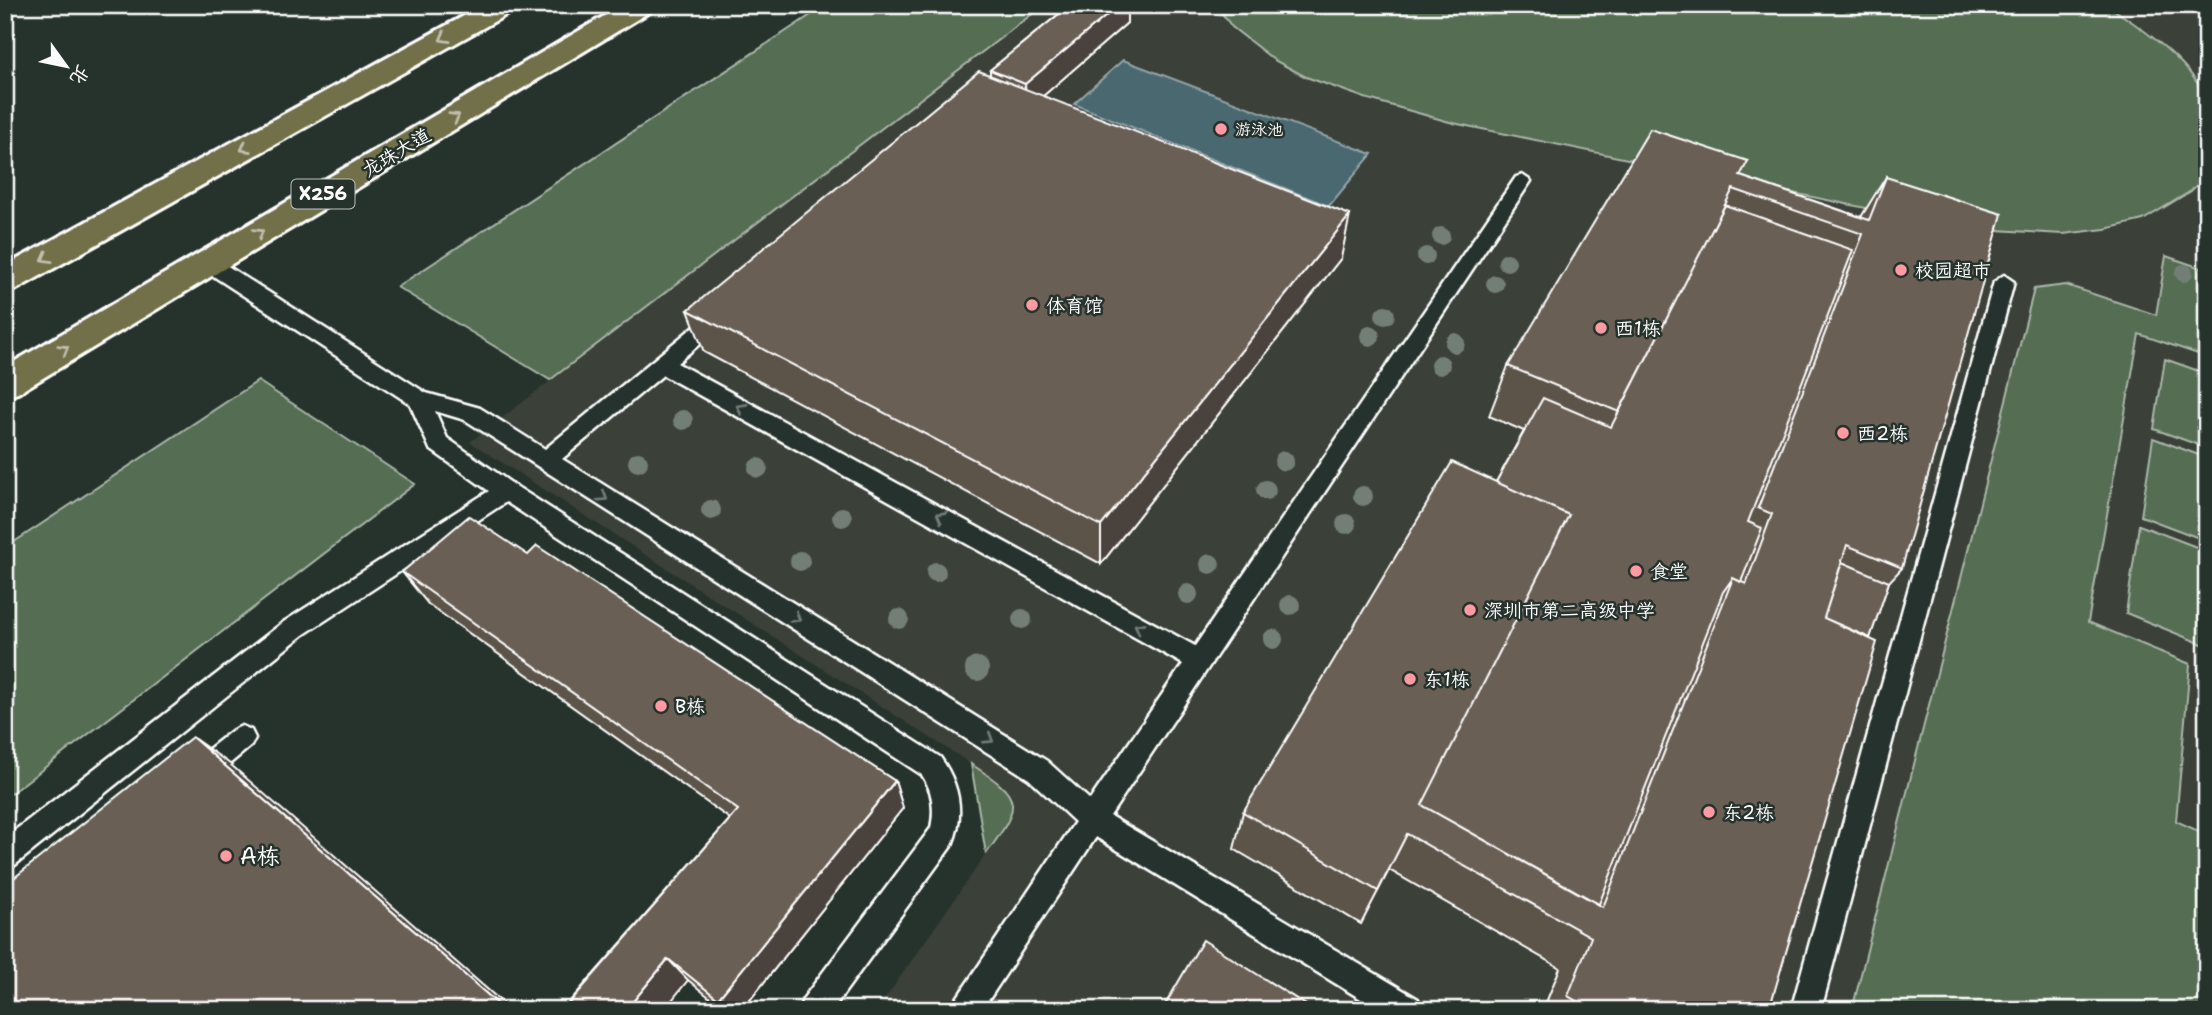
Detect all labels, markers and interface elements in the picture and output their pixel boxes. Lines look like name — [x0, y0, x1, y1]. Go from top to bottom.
one-way arrow — [439, 30, 452, 43]
north arrow — [32, 32, 102, 102]
text: 北 — [64, 60, 95, 90]
one-way arrow — [447, 112, 460, 125]
place label: 游泳池 — [1235, 119, 1283, 140]
marker: 游泳池 — [1213, 121, 1229, 137]
street label: 龙珠大道 — [357, 122, 435, 183]
one-way arrow — [240, 140, 253, 153]
road number: X256 — [292, 180, 354, 209]
one-way arrow — [251, 228, 264, 241]
one-way arrow — [41, 250, 54, 263]
place label: 校园超市 — [1915, 258, 1991, 283]
marker: 校园超市 — [1893, 262, 1909, 278]
place label: 体育馆 — [1046, 293, 1103, 318]
marker: 体育馆 — [1024, 297, 1040, 313]
place label: 西1栋 — [1615, 316, 1661, 341]
marker: 西1栋 — [1593, 320, 1609, 336]
one-way arrow — [56, 345, 69, 358]
one-way arrow — [735, 402, 748, 416]
place label: 西2栋 — [1857, 421, 1908, 446]
marker: 西2栋 — [1835, 425, 1851, 441]
one-way arrow — [596, 489, 609, 502]
one-way arrow — [935, 511, 948, 524]
place label: 食堂 — [1650, 559, 1688, 584]
marker: 食堂 — [1628, 563, 1644, 579]
place label: 深圳市第二高级中学 — [1484, 598, 1655, 623]
marker: 深圳市第二高级中学 — [1462, 602, 1478, 618]
one-way arrow — [788, 610, 801, 623]
one-way arrow — [1134, 622, 1146, 635]
place label: 东1栋 — [1424, 667, 1470, 692]
marker: 东1栋 — [1402, 671, 1418, 687]
place label: B栋 — [675, 694, 705, 719]
marker: B栋 — [653, 698, 669, 714]
one-way arrow — [981, 731, 994, 744]
place label: 东2栋 — [1723, 800, 1774, 825]
marker: 东2栋 — [1701, 804, 1717, 820]
place label: A栋 — [240, 841, 280, 871]
marker: A栋 — [218, 848, 234, 864]

